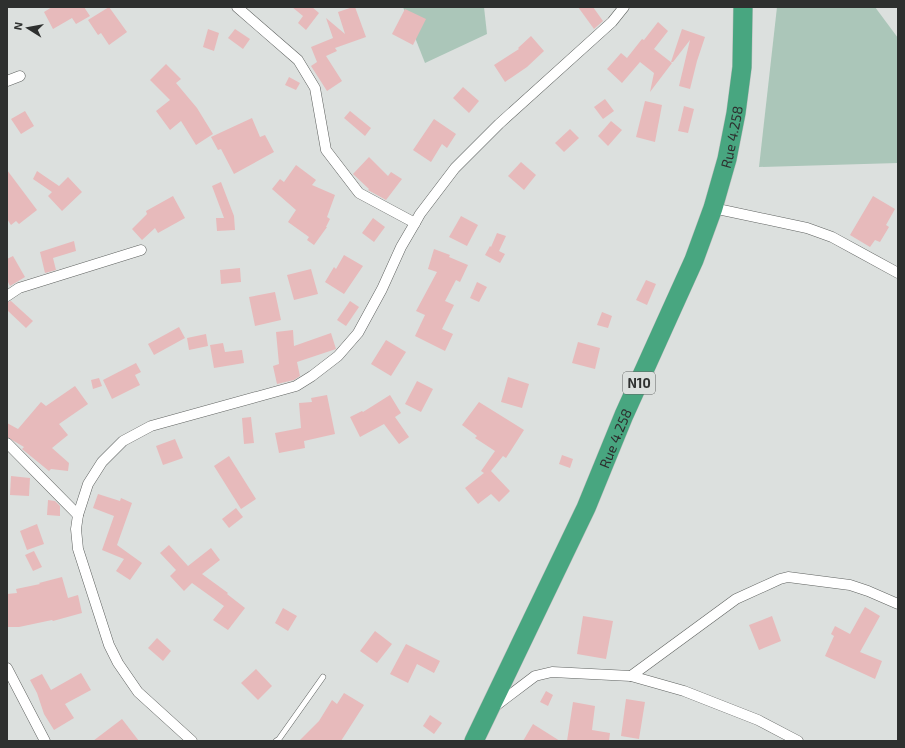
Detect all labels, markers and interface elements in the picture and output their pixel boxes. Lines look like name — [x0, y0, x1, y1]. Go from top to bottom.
north arrow — [8, 8, 48, 48]
text: N — [11, 21, 25, 31]
street label: Rue 4.258 — [716, 105, 745, 170]
road number: N10 — [623, 372, 655, 394]
street label: Rue 4.258 — [595, 406, 634, 471]

